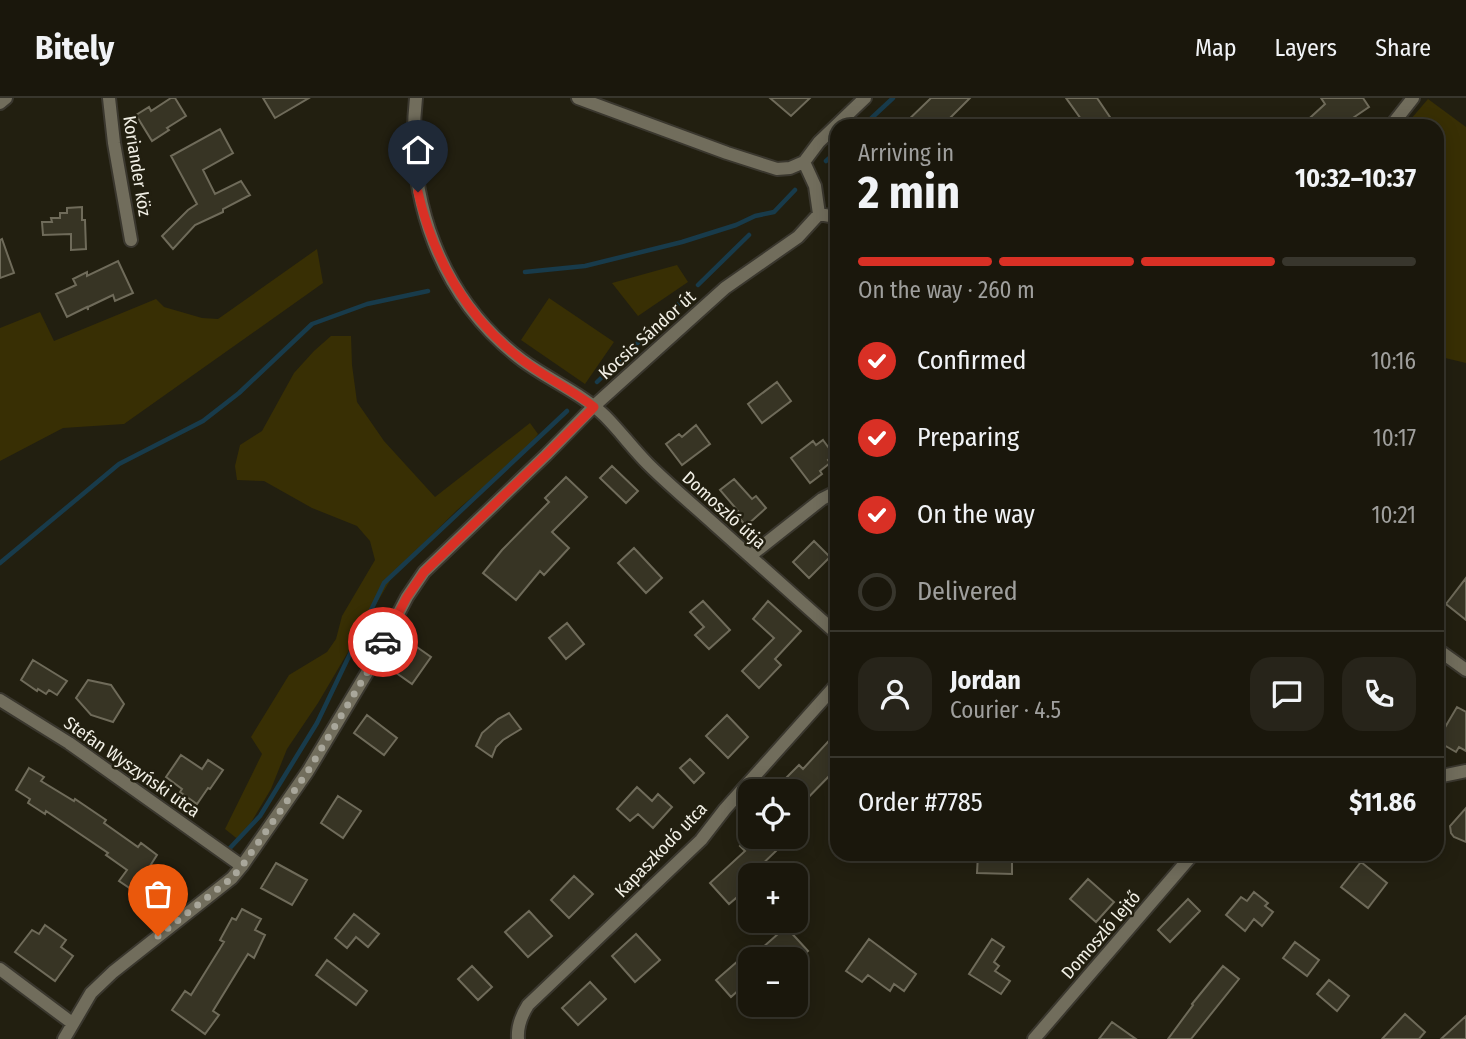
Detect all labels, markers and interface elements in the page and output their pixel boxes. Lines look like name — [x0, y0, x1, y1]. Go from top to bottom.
text: Bitely — [35, 28, 114, 68]
text: Map — [1195, 34, 1237, 62]
text: Layers — [1275, 34, 1337, 62]
text: Share — [1375, 34, 1431, 62]
street label: Koriander köz — [118, 114, 156, 218]
pin — [388, 120, 448, 192]
icon: home — [399, 131, 437, 169]
text: Arriving in — [858, 139, 954, 167]
text: 10:32–10:37 — [1295, 163, 1416, 194]
text: 2 min — [858, 165, 960, 220]
text: On the way · 260 m — [858, 276, 1035, 304]
street label: Kocsis Sándor út — [594, 286, 700, 384]
icon: check — [858, 342, 896, 380]
text: Confirmed — [917, 345, 1027, 376]
text: 10:16 — [1371, 347, 1416, 375]
icon: check — [858, 419, 896, 457]
text: Preparing — [917, 422, 1019, 453]
text: 10:17 — [1373, 424, 1416, 452]
street label: Domoszló útja — [678, 467, 771, 553]
icon: check — [858, 496, 896, 534]
text: On the way — [917, 499, 1035, 530]
text: 10:21 — [1372, 501, 1416, 529]
text: Delivered — [917, 576, 1018, 607]
courier — [348, 607, 418, 677]
icon: car — [364, 623, 402, 661]
button: person — [858, 657, 932, 731]
button: chat — [1250, 657, 1324, 731]
button: phone — [1342, 657, 1416, 731]
text: Jordan — [950, 665, 1021, 696]
text: Courier · 4.5 — [950, 696, 1061, 724]
street label: Stefan Wyszyński utca — [60, 712, 204, 822]
map controls — [738, 779, 808, 1017]
button: locate — [738, 779, 808, 849]
text: Order #7785 — [858, 787, 983, 818]
text: $11.86 — [1349, 787, 1416, 818]
street label: Kapaszkodó utca — [610, 798, 712, 902]
button: + — [738, 863, 808, 933]
pin — [128, 864, 188, 936]
icon: bag — [139, 875, 177, 913]
street label: Domoszló lejtő — [1057, 886, 1145, 984]
button: − — [738, 947, 808, 1017]

